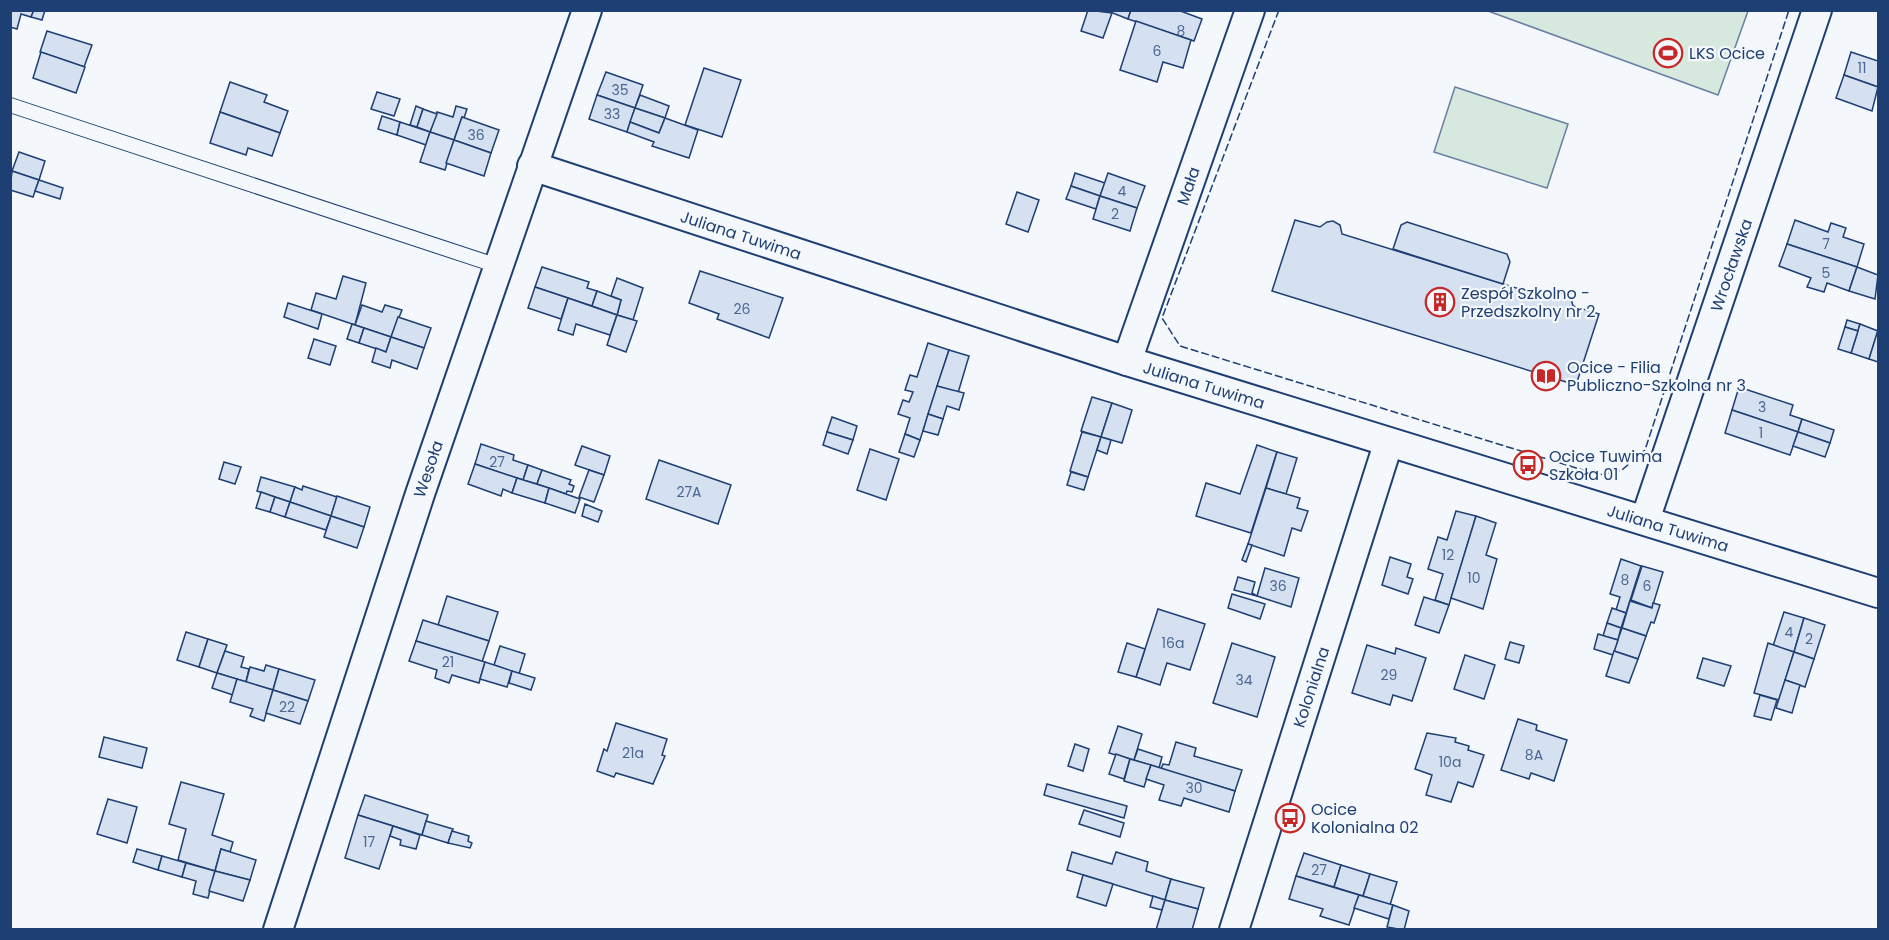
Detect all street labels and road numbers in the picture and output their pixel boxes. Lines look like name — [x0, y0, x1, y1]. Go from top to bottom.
street label: Mała — [1171, 164, 1206, 209]
street label: Juliana Tuwima — [677, 205, 804, 266]
street label: Wrocławska — [1705, 216, 1758, 315]
street label: Juliana Tuwima — [1140, 356, 1267, 415]
street label: Wesoła — [408, 438, 449, 501]
street label: Juliana Tuwima — [1604, 499, 1731, 558]
street label: Kolonialna — [1288, 644, 1335, 731]

